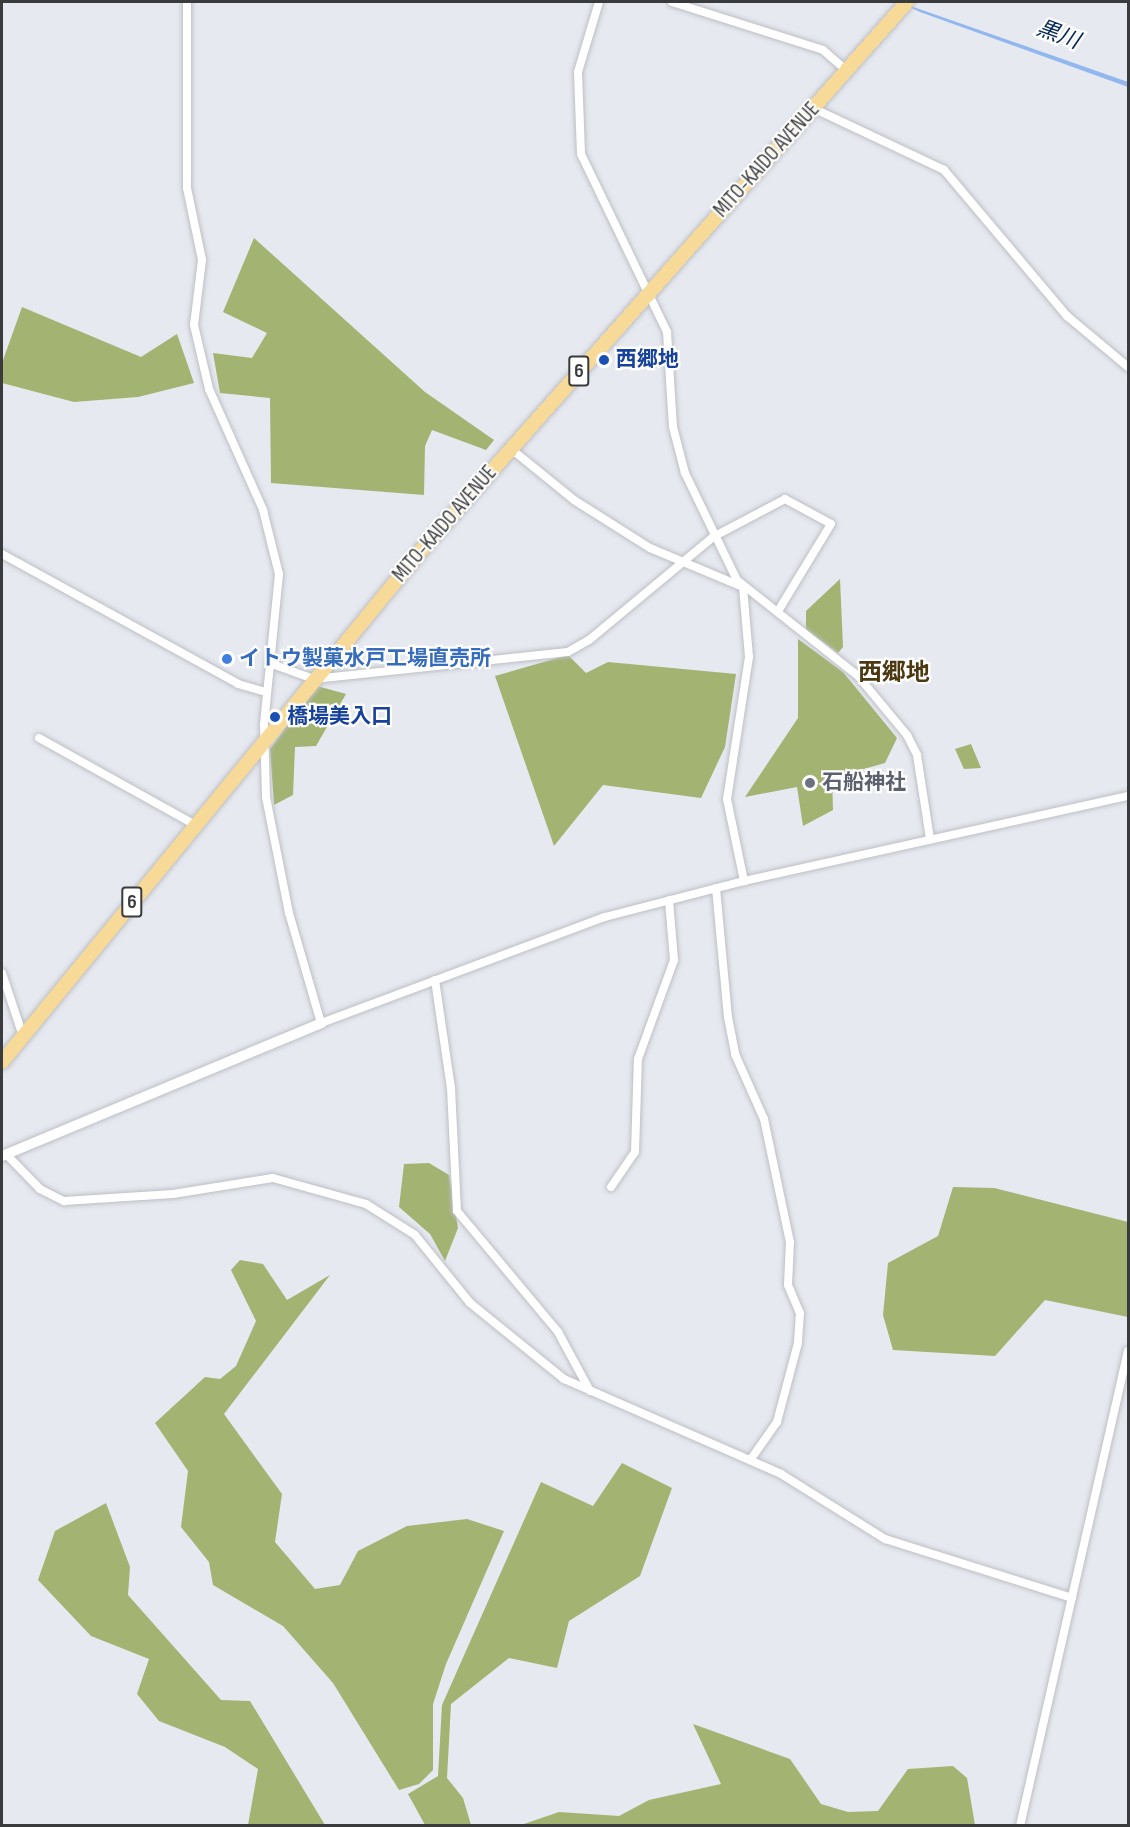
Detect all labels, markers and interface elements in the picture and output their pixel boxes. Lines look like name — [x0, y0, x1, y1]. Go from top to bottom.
water label: 黒川 — [1033, 15, 1083, 55]
street label: MITO-KAIDO AVENUE — [709, 97, 825, 223]
place label: 西郷地 — [616, 347, 679, 373]
marker: 西郷地 — [597, 353, 611, 367]
road number: 6 — [567, 354, 591, 388]
street label: MITO-KAIDO AVENUE — [388, 461, 502, 587]
place label: イトウ製菓水戸工場直売所 — [239, 646, 491, 672]
marker: イトウ製菓水戸工場直売所 — [220, 652, 234, 666]
district label: 西郷地 — [858, 659, 930, 687]
place label: 橋場美入口 — [287, 704, 392, 730]
marker: 橋場美入口 — [268, 710, 282, 724]
place label: 石船神社 — [822, 770, 906, 796]
marker: 石船神社 — [803, 776, 817, 790]
road number: 6 — [120, 885, 144, 919]

